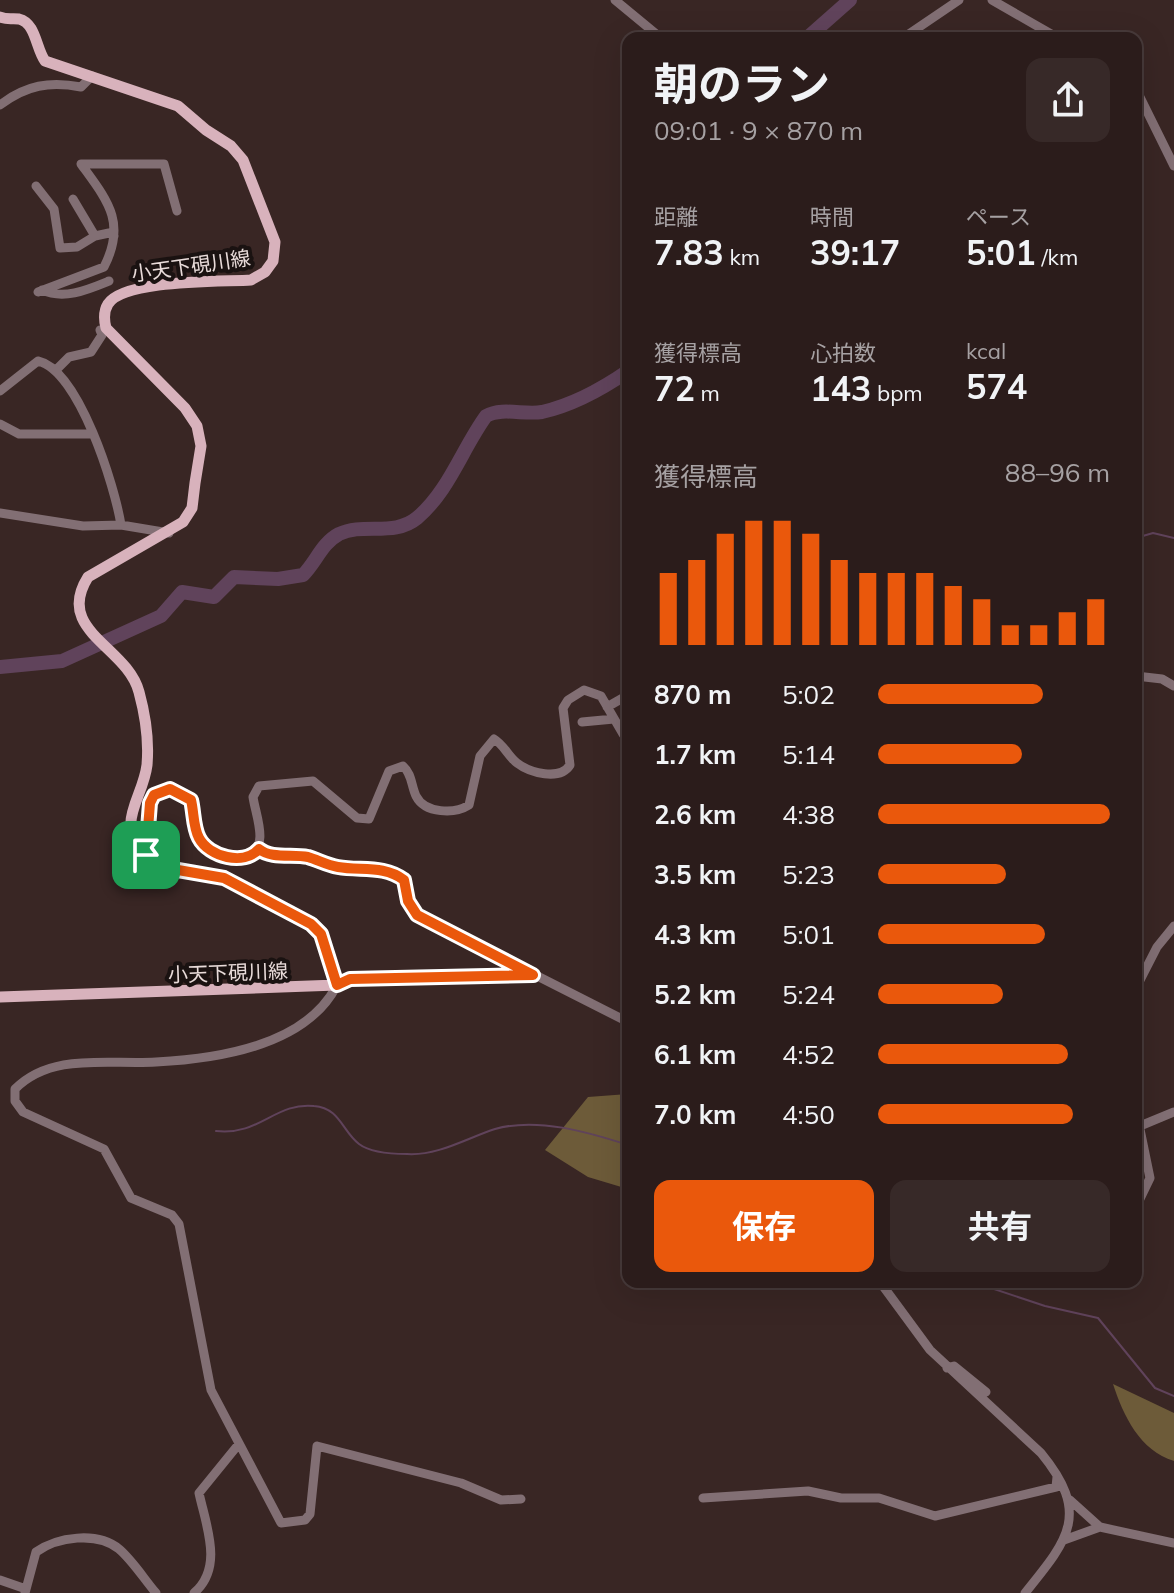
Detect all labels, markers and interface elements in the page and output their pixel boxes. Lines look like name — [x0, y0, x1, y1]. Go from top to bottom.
text: 朝のラン — [654, 56, 830, 111]
button: share — [1026, 58, 1110, 142]
text: 09:01 · 9 × 870 m — [654, 114, 863, 147]
text: 距離 — [654, 203, 698, 231]
text: 時間 — [810, 203, 854, 231]
text: ペース — [966, 203, 1031, 231]
text: 7.83 — [654, 231, 724, 274]
text: 39:17 — [810, 231, 900, 274]
text: 5:01 — [966, 231, 1036, 274]
text: km — [724, 243, 760, 271]
text: /km — [1036, 243, 1078, 271]
street label: 小天下硯川線 — [130, 245, 252, 286]
text: kcal — [966, 337, 1006, 365]
text: 獲得標高 — [654, 339, 742, 367]
text: 心拍数 — [810, 339, 876, 367]
text: 574 — [966, 365, 1027, 408]
text: 72 — [654, 367, 695, 410]
text: 143 — [810, 367, 871, 410]
text: m — [695, 379, 720, 407]
text: bpm — [871, 379, 923, 407]
text: 88–96 m — [1005, 456, 1110, 489]
text: 獲得標高 — [654, 460, 758, 493]
text: 870 m — [654, 678, 731, 711]
text: 5:02 — [782, 678, 835, 711]
text: 1.7 km — [654, 738, 737, 771]
text: 5:14 — [782, 738, 835, 771]
text: 2.6 km — [654, 798, 737, 831]
text: 4:38 — [782, 798, 835, 831]
pin — [112, 821, 180, 889]
icon: arrive — [124, 833, 168, 877]
text: 3.5 km — [654, 858, 737, 891]
text: 5:23 — [782, 858, 835, 891]
text: 4.3 km — [654, 918, 737, 951]
text: 5:01 — [782, 918, 835, 951]
street label: 小天下硯川線 — [168, 958, 288, 987]
text: 5.2 km — [654, 978, 737, 1011]
text: 5:24 — [782, 978, 835, 1011]
text: 6.1 km — [654, 1038, 737, 1071]
text: 4:52 — [782, 1038, 835, 1071]
text: 7.0 km — [654, 1098, 737, 1131]
text: 4:50 — [782, 1098, 835, 1131]
button: 保存 — [654, 1180, 874, 1272]
button: 共有 — [890, 1180, 1110, 1272]

